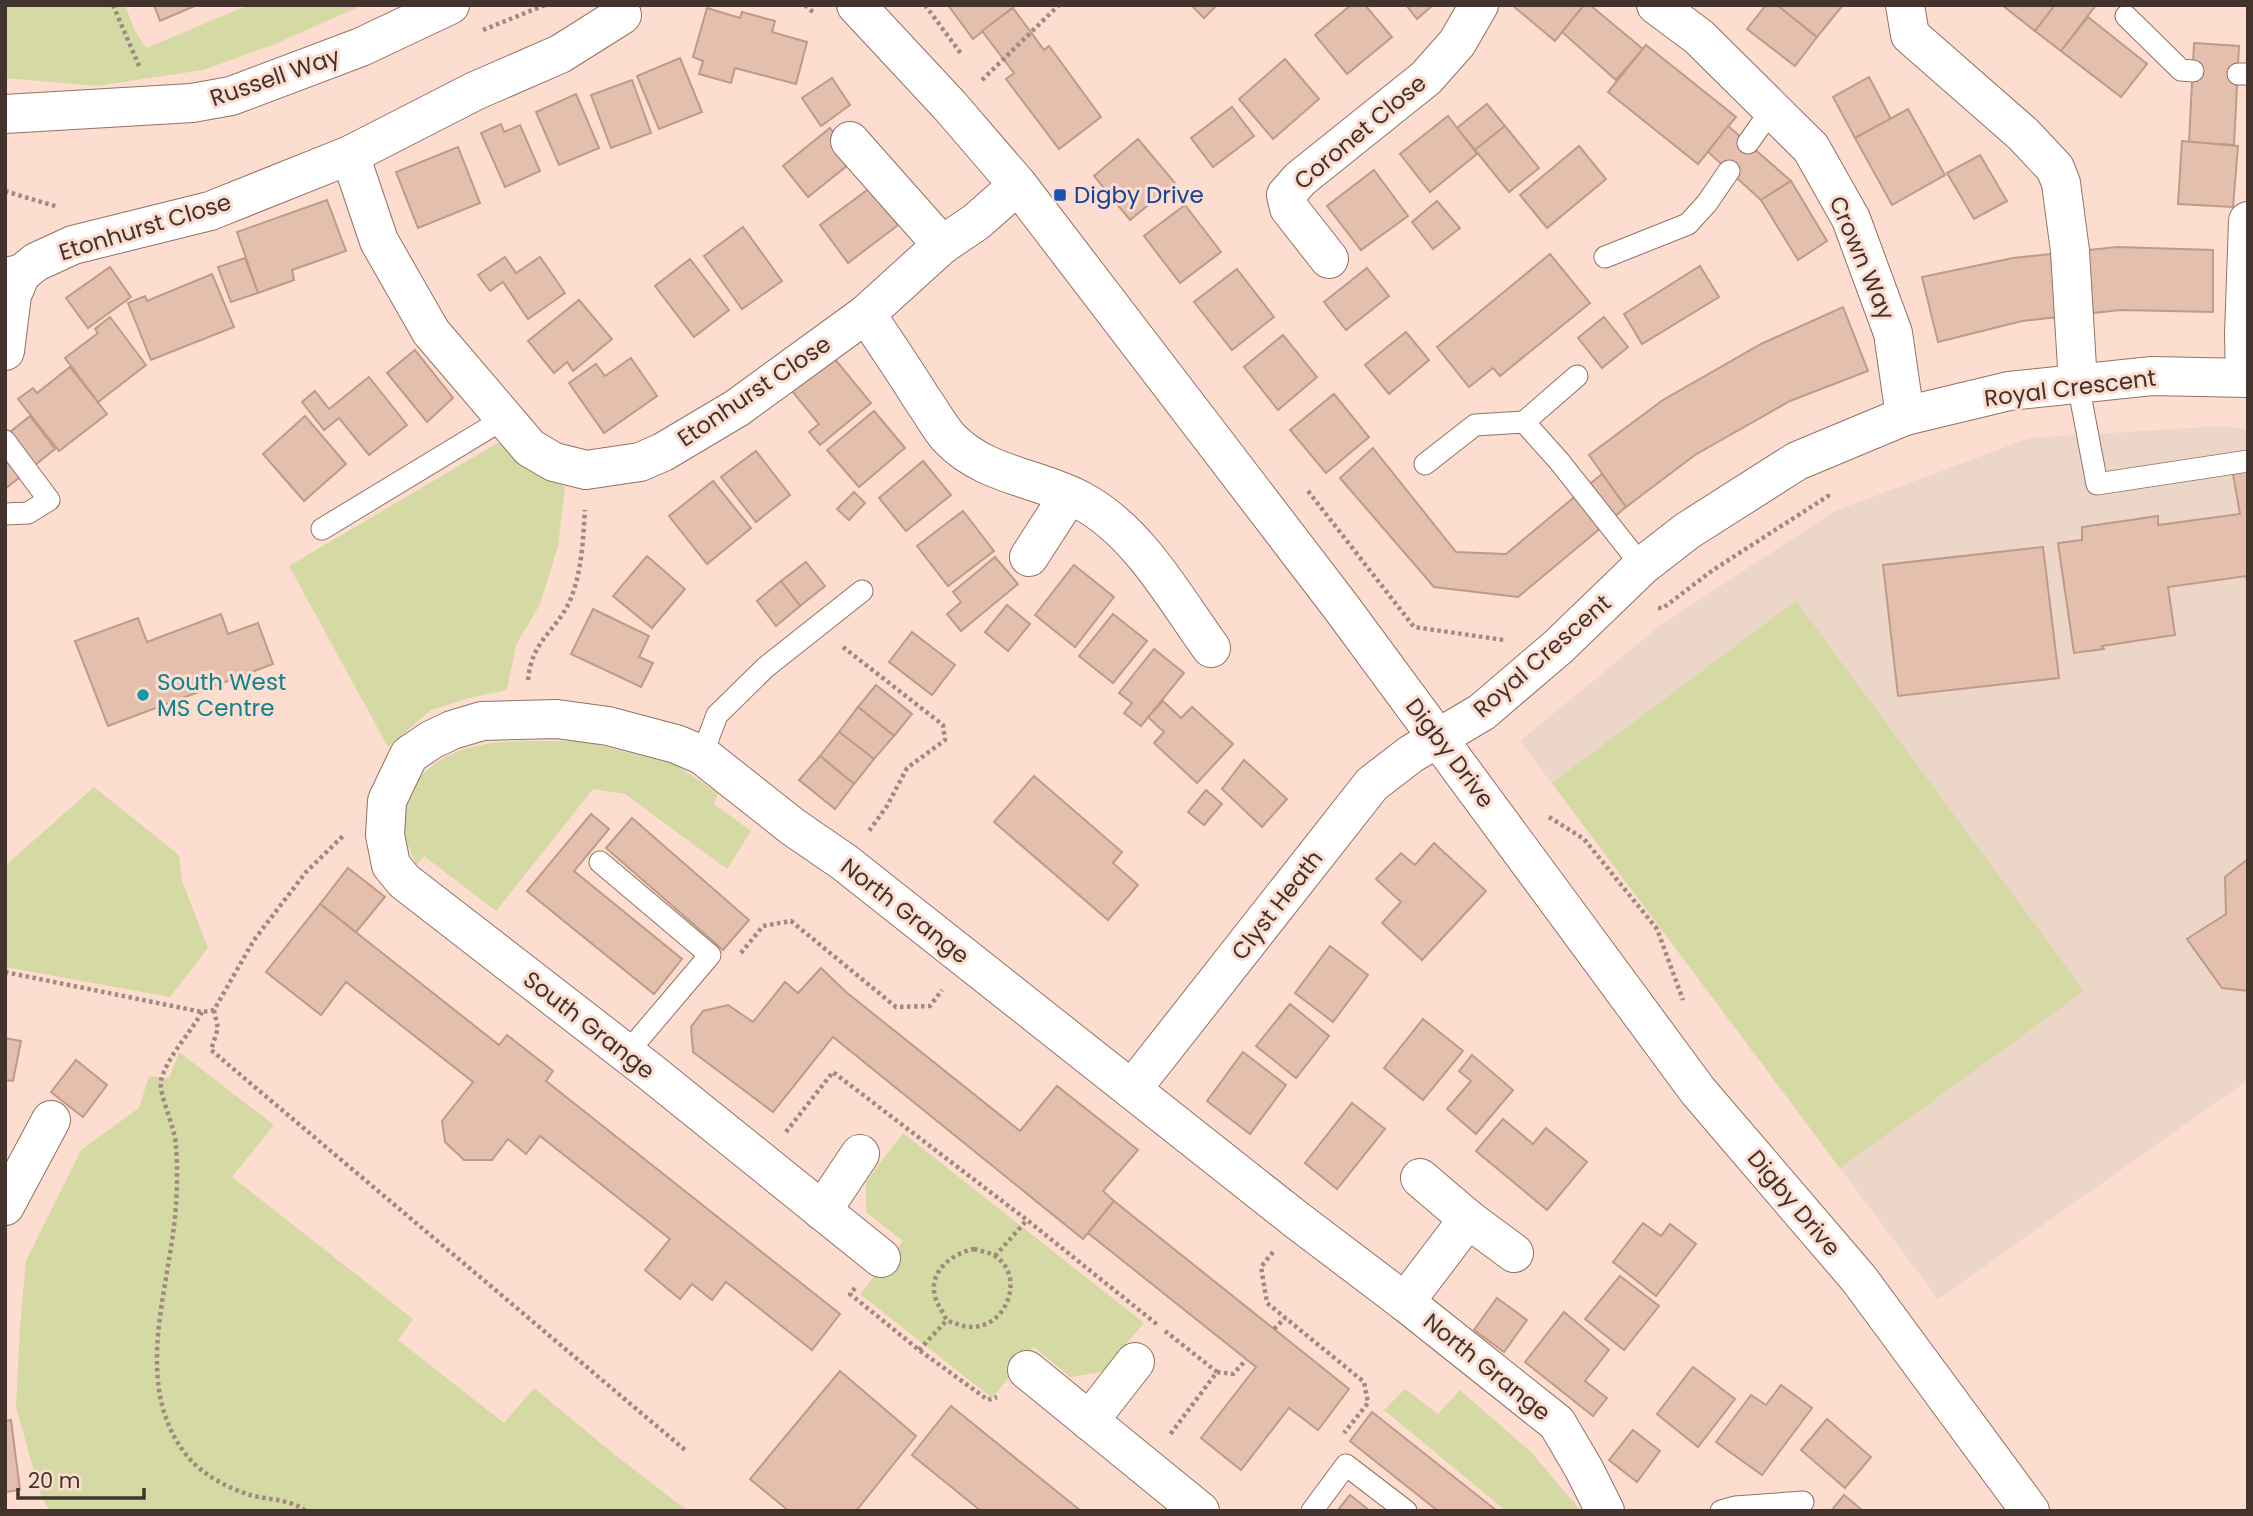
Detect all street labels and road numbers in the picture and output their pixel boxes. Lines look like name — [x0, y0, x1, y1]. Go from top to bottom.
street label: Russell Way — [206, 40, 344, 114]
street label: Coronet Close — [1287, 67, 1433, 197]
street label: Etonhurst Close — [55, 186, 235, 268]
street label: Crown Way — [1822, 191, 1902, 325]
street label: Etonhurst Close — [671, 328, 837, 454]
street label: Royal Crescent — [1982, 362, 2158, 414]
street label: Royal Crescent — [1466, 587, 1618, 725]
street label: Digby Drive — [1398, 692, 1502, 814]
street label: Clyst Heath — [1224, 843, 1330, 967]
street label: North Grange — [834, 851, 976, 971]
street label: South Grange — [517, 964, 661, 1086]
street label: Digby Drive — [1740, 1143, 1848, 1263]
street label: North Grange — [1417, 1306, 1557, 1428]

